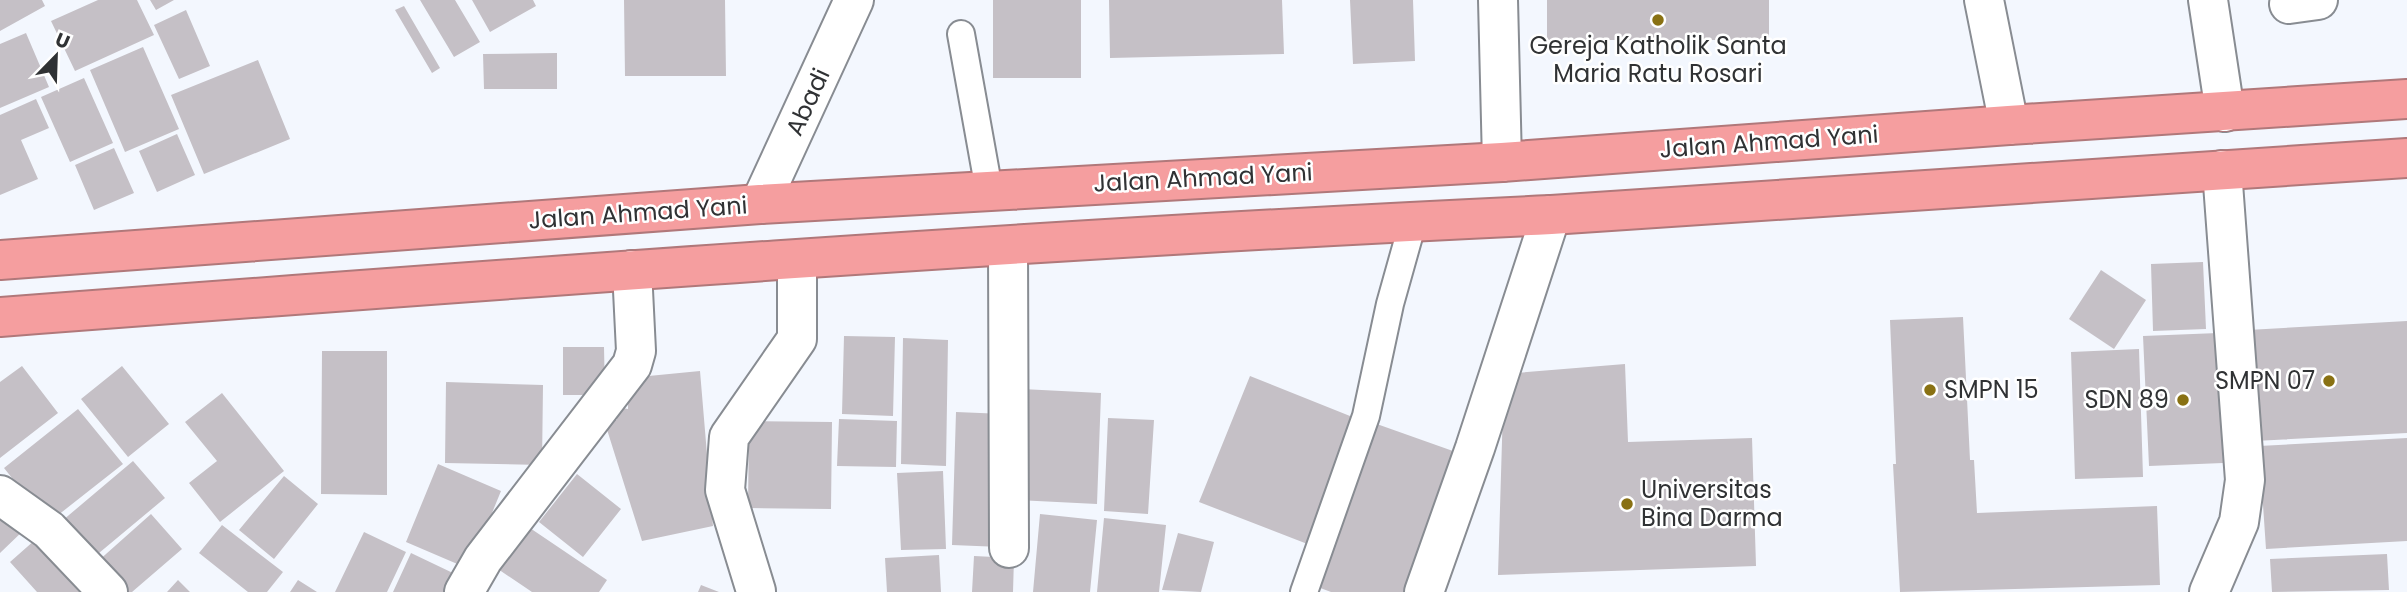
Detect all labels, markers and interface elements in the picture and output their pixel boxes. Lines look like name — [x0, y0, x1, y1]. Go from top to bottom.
marker: Gereja Katholik Santa Maria Ratu Rosari — [1650, 12, 1666, 28]
north arrow — [21, 21, 91, 91]
text: U — [51, 26, 74, 56]
place label: Gereja Katholik Santa Maria Ratu Rosari — [1529, 29, 1787, 90]
street label: Abadi — [778, 63, 837, 141]
street label: Jalan Ahmad Yani — [1658, 117, 1880, 166]
street label: Jalan Ahmad Yani — [1093, 155, 1313, 200]
street label: Jalan Ahmad Yani — [527, 188, 749, 237]
place label: SMPN 07 — [2215, 364, 2315, 397]
place label: SMPN 15 — [1944, 373, 2039, 406]
marker: SMPN 07 — [2321, 373, 2337, 389]
marker: SMPN 15 — [1922, 382, 1938, 398]
place label: SDN 89 — [2084, 383, 2169, 416]
marker: SDN 89 — [2175, 392, 2191, 408]
place label: Universitas Bina Darma — [1641, 473, 1783, 534]
marker: Universitas Bina Darma — [1619, 496, 1635, 512]

